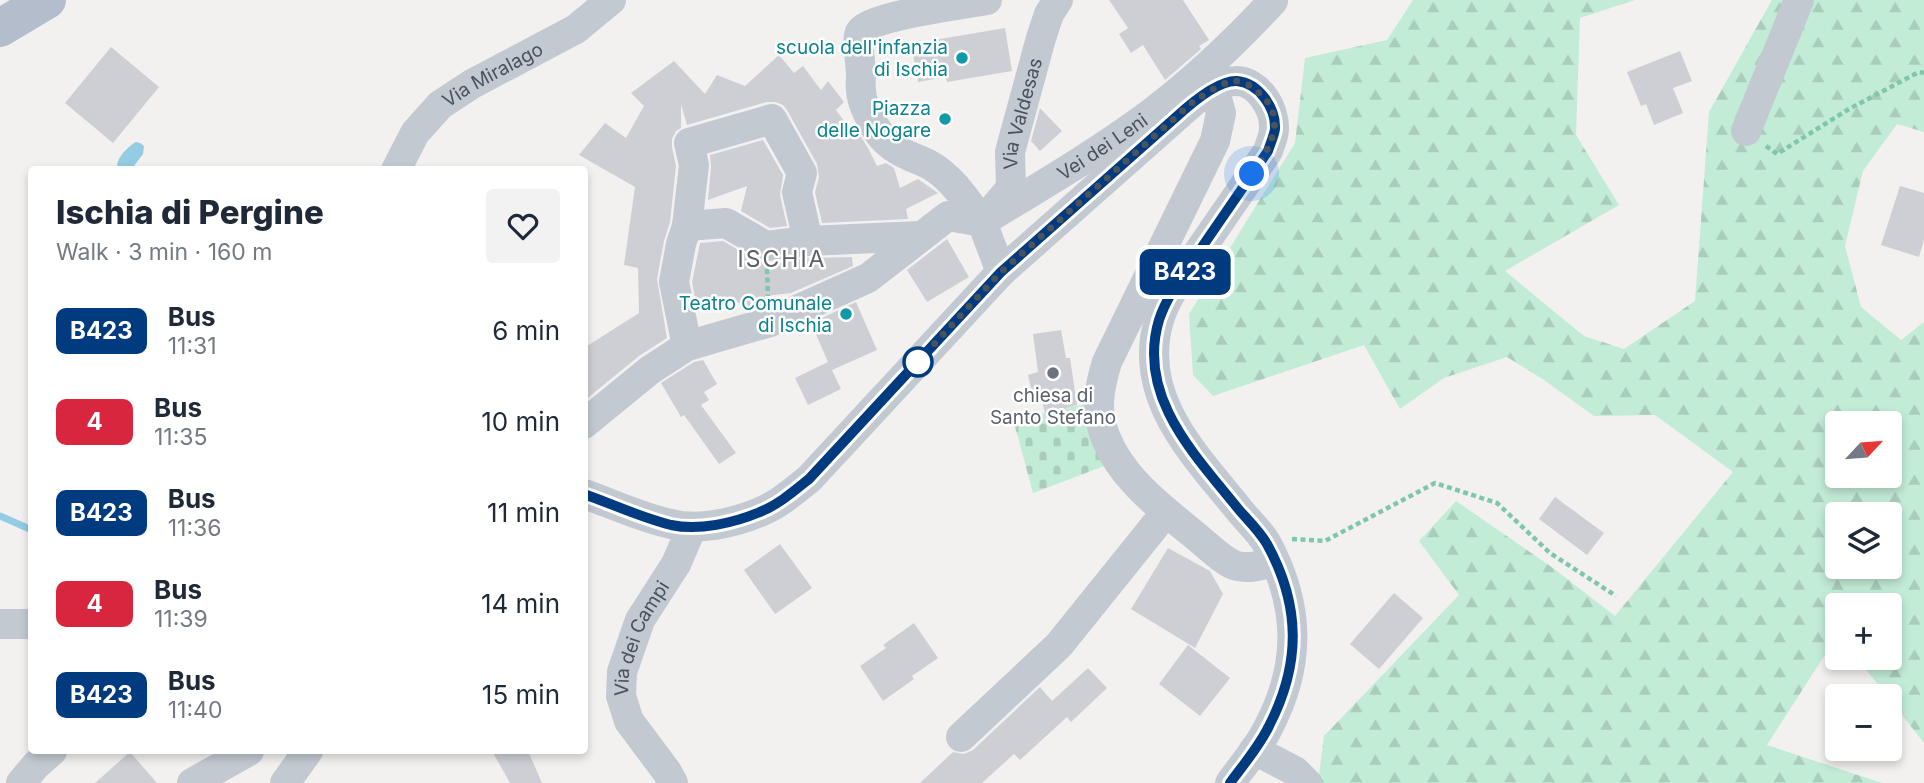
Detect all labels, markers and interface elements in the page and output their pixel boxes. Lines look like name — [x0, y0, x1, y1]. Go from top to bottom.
place label: scuola dell'infanzia di Ischia — [776, 36, 948, 81]
street label: Via Miralago — [438, 38, 547, 112]
marker: scuola dell'infanzia di Ischia — [954, 50, 970, 66]
street label: Via Valdesas — [999, 55, 1047, 170]
place label: Piazza delle Nogare — [817, 97, 931, 142]
street label: Vei dei Leni — [1053, 109, 1152, 185]
marker: Piazza delle Nogare — [937, 111, 953, 127]
your location — [1234, 156, 1269, 191]
button: heart — [486, 189, 560, 263]
text: Ischia di Pergine — [56, 192, 324, 232]
text: Walk · 3 min · 160 m — [56, 238, 272, 266]
district label: ISCHIA — [738, 245, 826, 273]
line badge: B423 — [1136, 249, 1234, 295]
text: B423 — [1154, 257, 1216, 286]
place label: Teatro Comunale di Ischia — [679, 292, 832, 337]
text: Bus — [168, 301, 216, 332]
marker: Teatro Comunale di Ischia — [838, 306, 854, 322]
text: 6 min — [492, 315, 560, 346]
text: B423 — [70, 316, 133, 345]
text: 11:31 — [168, 332, 217, 360]
unlabelled marker — [903, 347, 933, 377]
marker: chiesa di Santo Stefano — [1045, 365, 1061, 381]
place label: chiesa di Santo Stefano — [990, 384, 1116, 429]
text: Bus — [154, 392, 202, 423]
text: 10 min — [481, 406, 560, 437]
text: 4 — [86, 407, 103, 436]
north arrow — [1825, 411, 1902, 488]
map controls — [1825, 411, 1902, 761]
text: 11:35 — [154, 423, 208, 451]
text: Bus — [168, 483, 216, 514]
text: 11 min — [487, 497, 560, 528]
text: B423 — [70, 498, 133, 527]
button: layers — [1825, 502, 1902, 579]
text: 11:36 — [168, 514, 222, 542]
text: Bus — [154, 574, 202, 605]
street label: Via dei Campi — [610, 577, 674, 697]
text: 14 min — [481, 588, 560, 619]
text: 4 — [86, 589, 103, 618]
button: + — [1825, 593, 1902, 670]
text: 11:39 — [154, 605, 208, 633]
text: Bus — [168, 665, 216, 696]
text: 15 min — [482, 679, 560, 710]
text: B423 — [70, 680, 133, 709]
button: − — [1825, 684, 1902, 761]
text: 11:40 — [168, 696, 222, 724]

